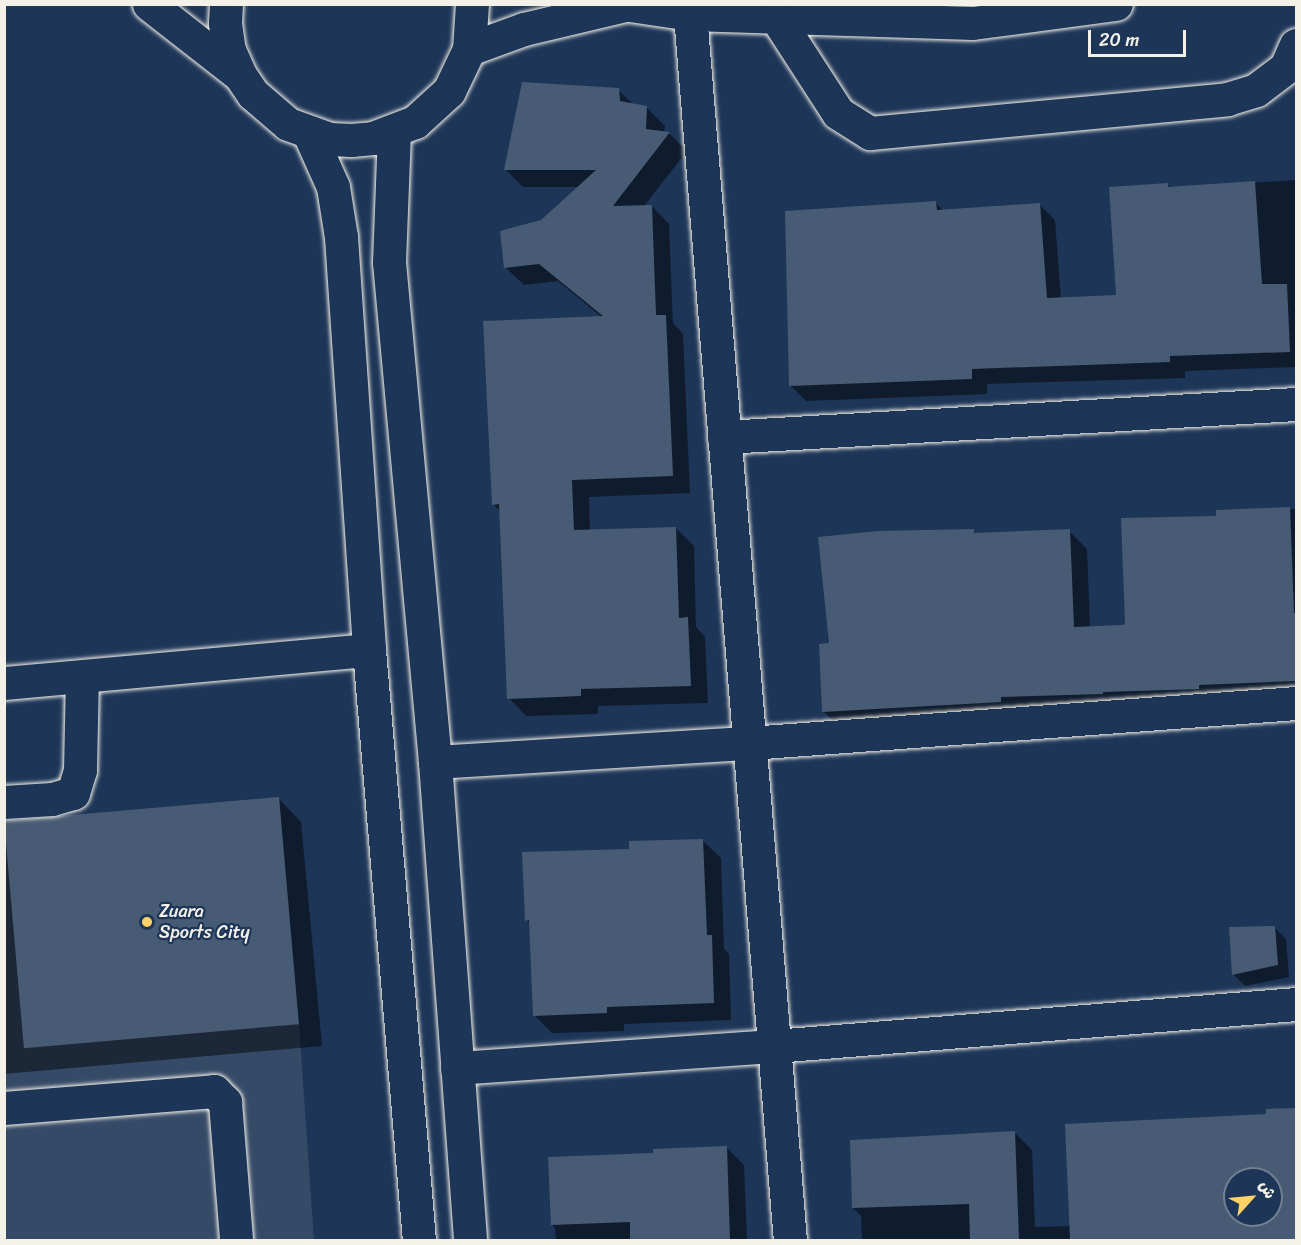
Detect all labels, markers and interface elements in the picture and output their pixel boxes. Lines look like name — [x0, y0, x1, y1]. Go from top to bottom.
scale bar — [1091, 18, 1188, 56]
text: 20 m — [1099, 24, 1139, 56]
place label: Zuara Sports City — [159, 901, 250, 944]
marker: Zuara Sports City — [140, 915, 154, 929]
north arrow — [1223, 1167, 1283, 1227]
text: ش — [1251, 1175, 1285, 1204]

